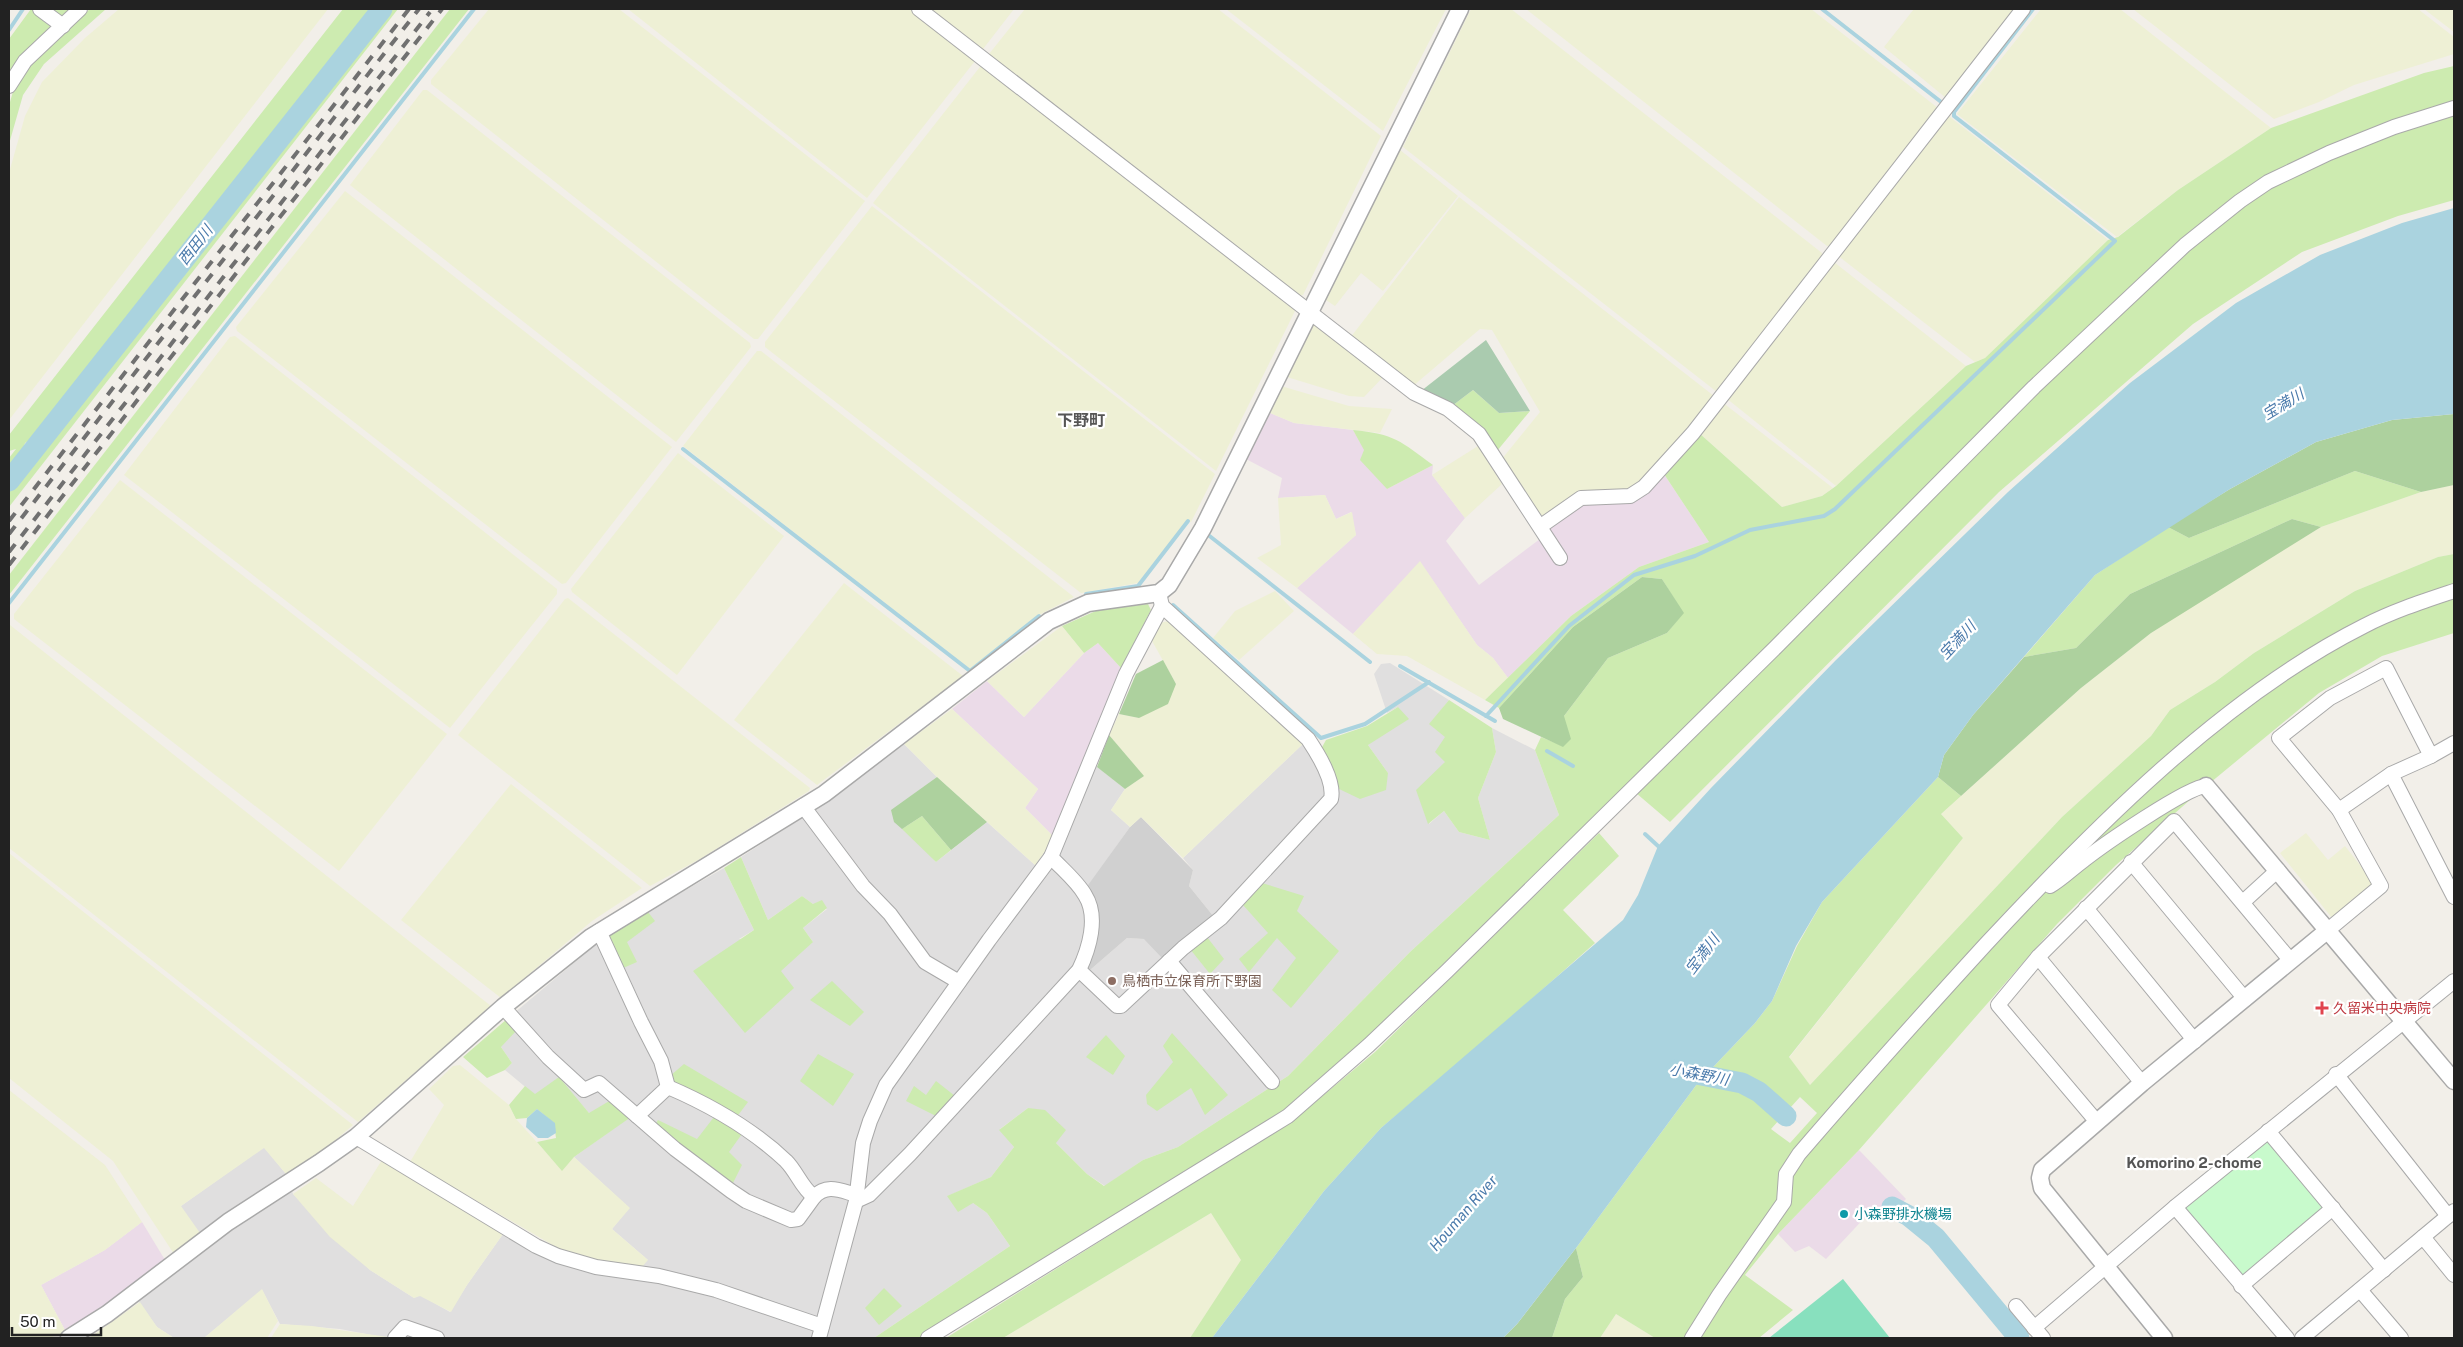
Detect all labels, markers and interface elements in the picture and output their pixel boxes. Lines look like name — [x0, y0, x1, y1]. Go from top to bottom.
water label: 西田川 — [174, 220, 217, 268]
water label: 宝満川 — [2259, 384, 2308, 423]
district label: 下野町 — [1057, 411, 1105, 430]
water label: 宝満川 — [1935, 616, 1980, 662]
water label: 宝満川 — [1682, 929, 1724, 977]
place label: 鳥栖市立保育所下野園 — [1122, 973, 1262, 989]
marker: 鳥栖市立保育所下野園 — [1106, 975, 1118, 987]
place label: 久留米中央病院 — [2333, 1000, 2431, 1016]
marker: 久留米中央病院 — [2315, 1001, 2329, 1015]
water label: 小森野川 — [1668, 1060, 1732, 1088]
district label: Komorino 2-chome — [2126, 1154, 2262, 1171]
water label: Houman River — [1426, 1172, 1501, 1254]
place label: 小森野排水機場 — [1854, 1206, 1952, 1222]
marker: 小森野排水機場 — [1838, 1208, 1850, 1220]
scale bar — [12, 1304, 101, 1336]
text: 50 m — [20, 1313, 55, 1330]

